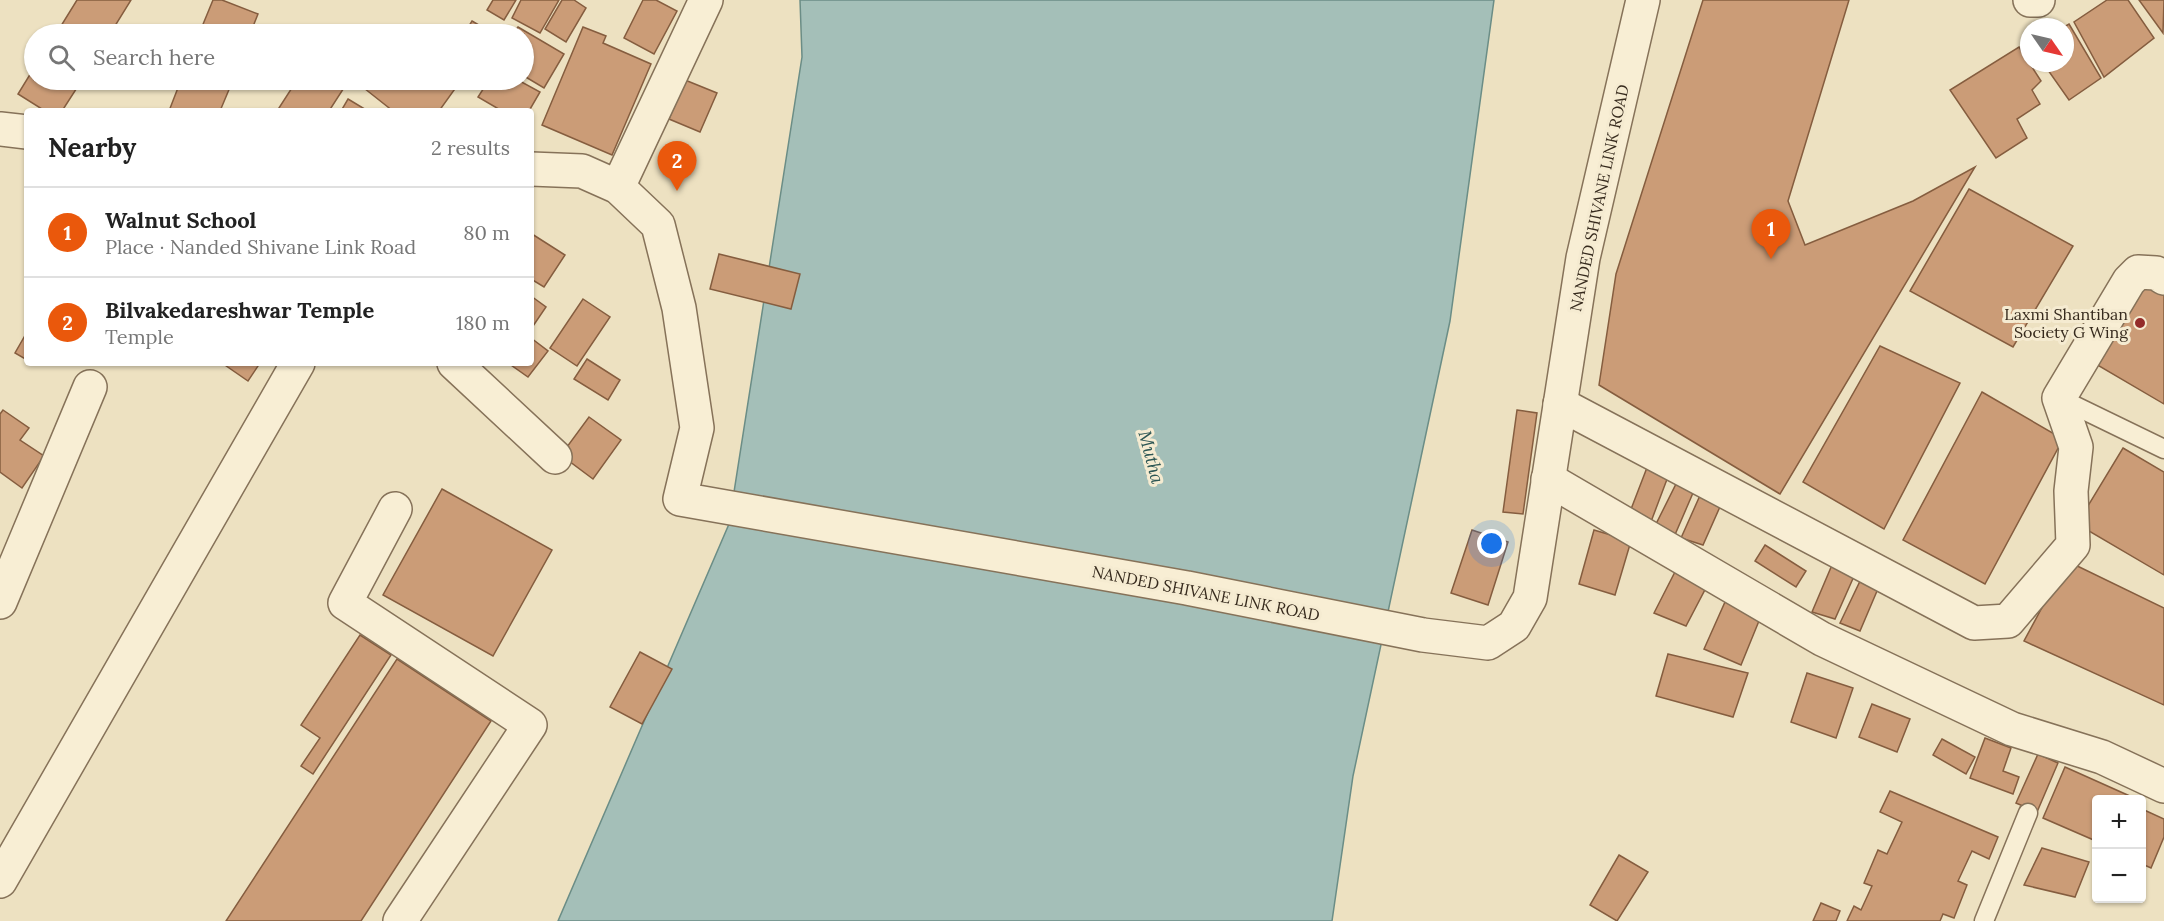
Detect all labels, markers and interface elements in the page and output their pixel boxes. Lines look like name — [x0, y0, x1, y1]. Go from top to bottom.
north arrow — [2020, 18, 2074, 72]
search box — [24, 24, 534, 90]
icon: search — [45, 41, 78, 74]
text: Search here — [93, 43, 215, 71]
street label: NANDED SHIVANE LINK ROAD — [1565, 83, 1633, 313]
text: Nearby — [48, 131, 136, 164]
text: 2 results — [431, 135, 510, 160]
pin: 2 — [658, 142, 696, 191]
text: Walnut School — [105, 206, 256, 234]
pin: 1 — [1752, 210, 1790, 259]
text: 1 — [63, 220, 72, 245]
text: 80 m — [463, 220, 510, 245]
text: Place · Nanded Shivane Link Road — [105, 234, 416, 259]
text: Bilvakedareshwar Temple — [105, 296, 374, 324]
place label: Laxmi Shantiban Society G Wing — [2004, 304, 2129, 342]
text: 2 — [62, 310, 73, 335]
text: 180 m — [456, 310, 510, 335]
marker: Laxmi Shantiban Society G Wing — [2133, 316, 2147, 330]
text: Temple — [105, 324, 174, 349]
water label: Mutha — [1133, 428, 1170, 486]
your location — [1477, 529, 1506, 558]
street label: NANDED SHIVANE LINK ROAD — [1090, 561, 1322, 625]
map controls — [2092, 795, 2146, 903]
button: + — [2092, 795, 2146, 849]
button: − — [2092, 849, 2146, 903]

